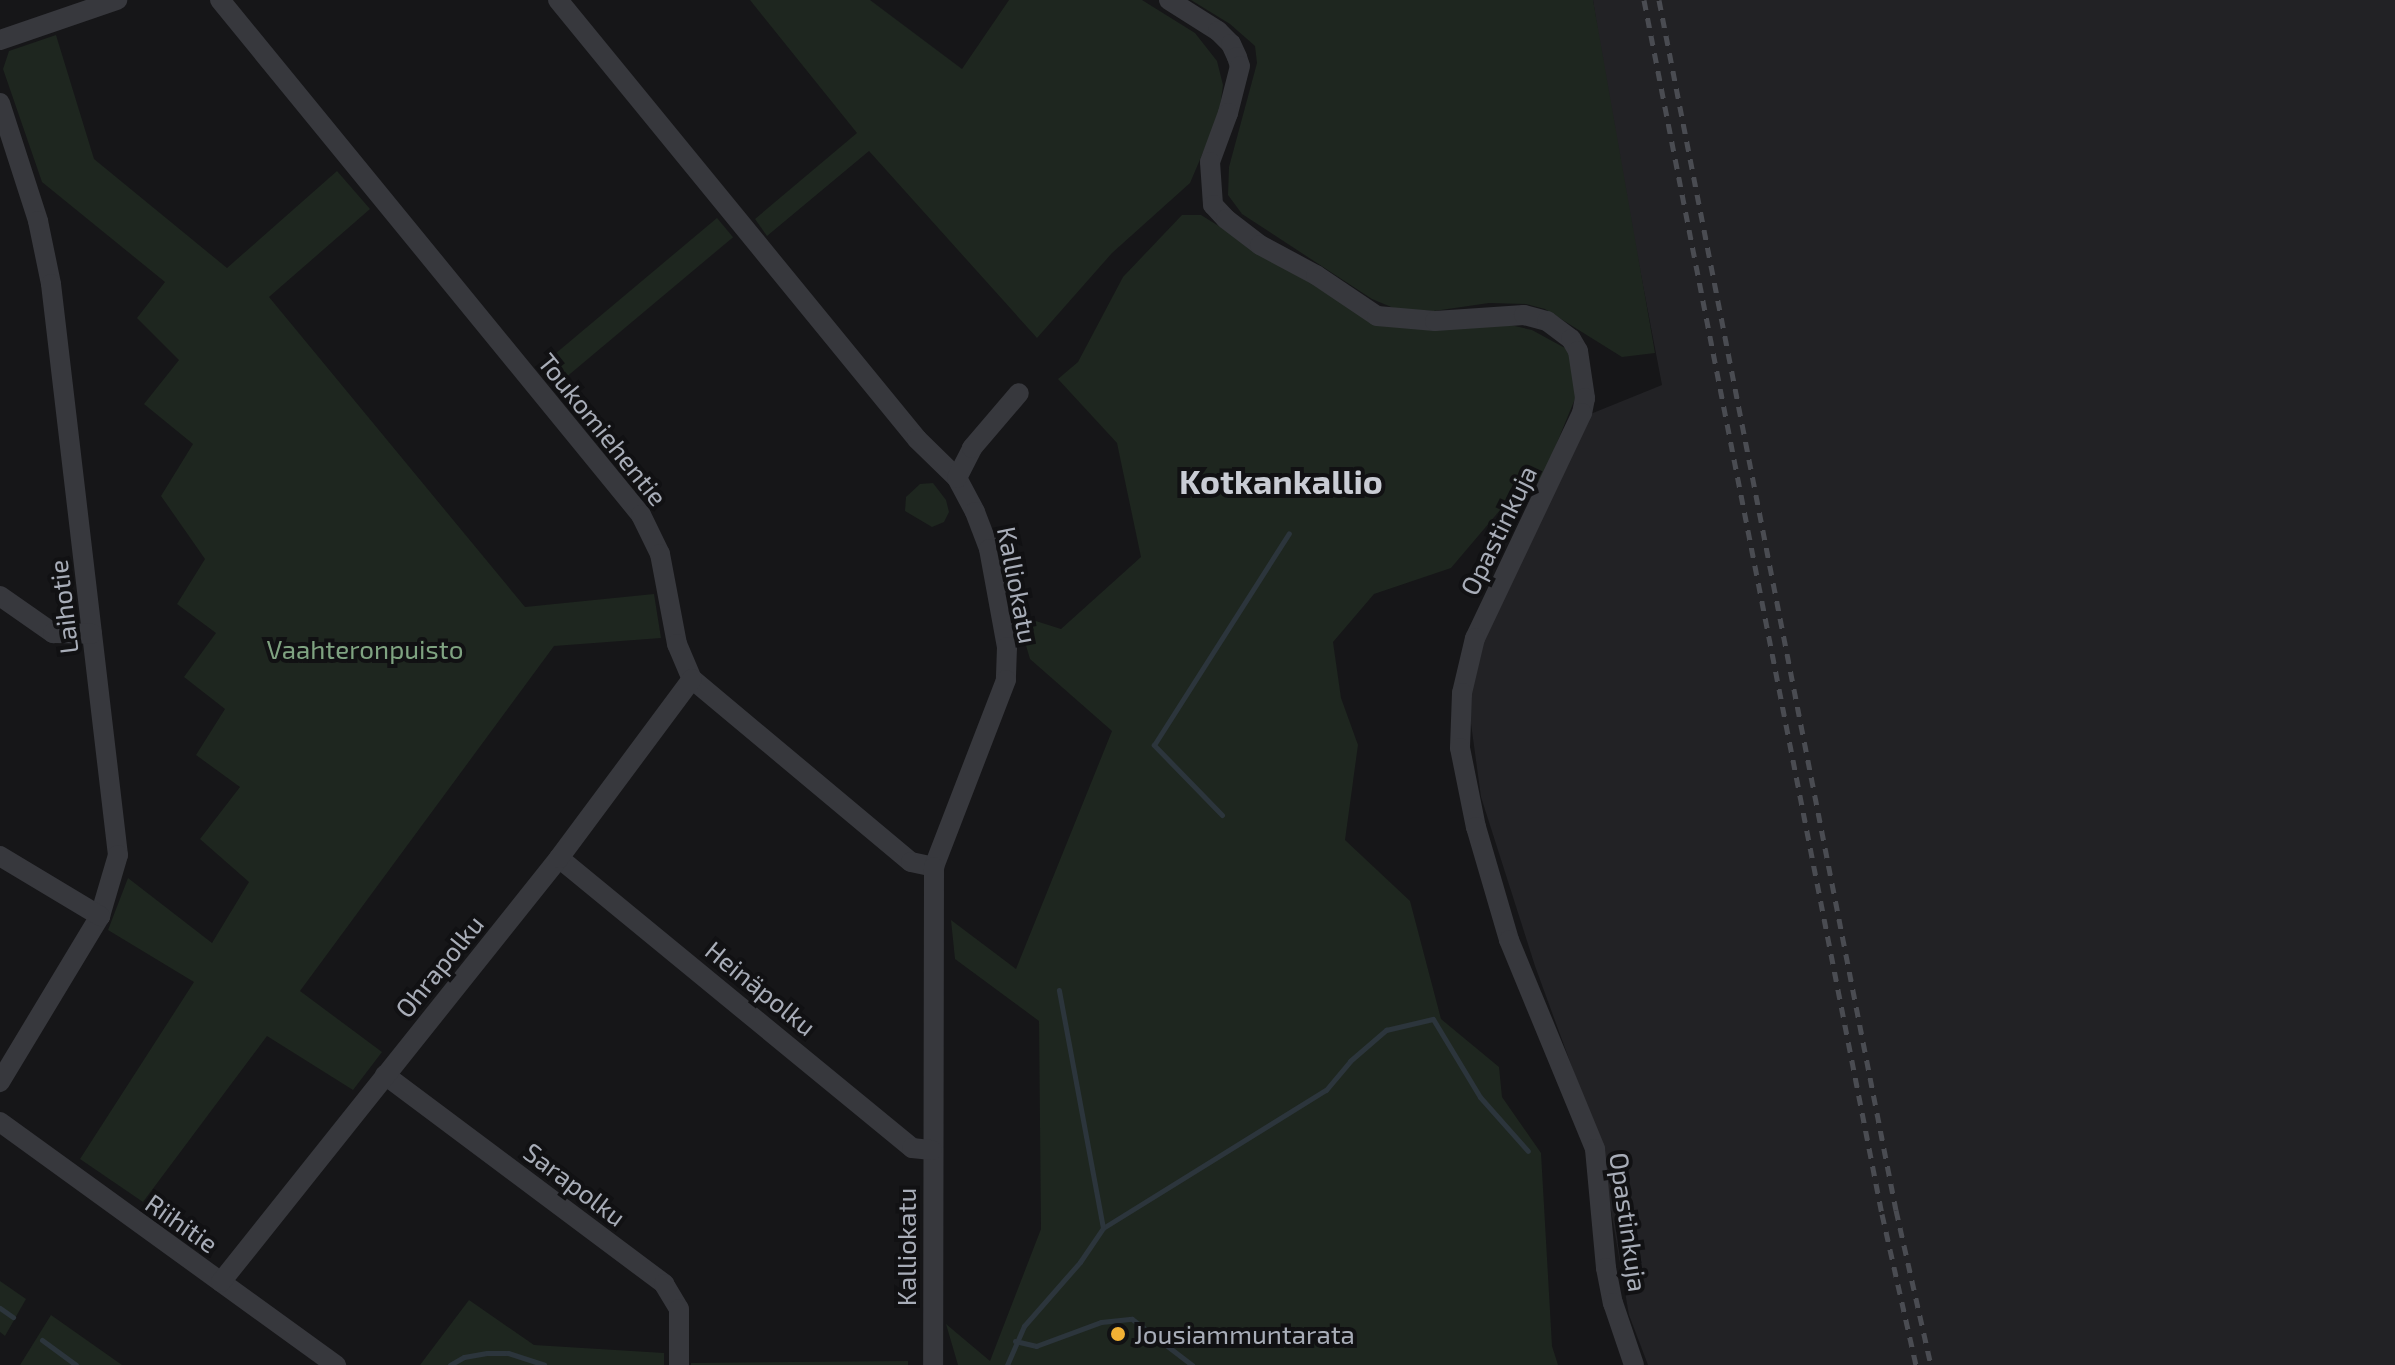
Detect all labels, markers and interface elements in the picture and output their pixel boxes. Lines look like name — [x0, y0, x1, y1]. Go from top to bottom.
street label: Toukomiehentie — [532, 346, 674, 512]
street label: Opastinkuja — [1453, 460, 1543, 600]
district label: Kotkankallio — [1179, 461, 1383, 501]
street label: Kalliokatu — [991, 524, 1045, 646]
street label: Laihotie — [42, 558, 84, 656]
park label: Vaahteronpuisto — [267, 633, 463, 665]
street label: Ohrapolku — [388, 908, 490, 1024]
street label: Heinäpolku — [700, 934, 822, 1042]
street label: Sarapolku — [518, 1136, 632, 1232]
street label: Opastinkuja — [1604, 1150, 1654, 1294]
street label: Riihitie — [140, 1187, 224, 1259]
street label: Kalliokatu — [890, 1188, 922, 1306]
place label: Jousiammuntarata — [1134, 1318, 1355, 1350]
marker: Jousiammuntarata — [1109, 1325, 1127, 1343]

